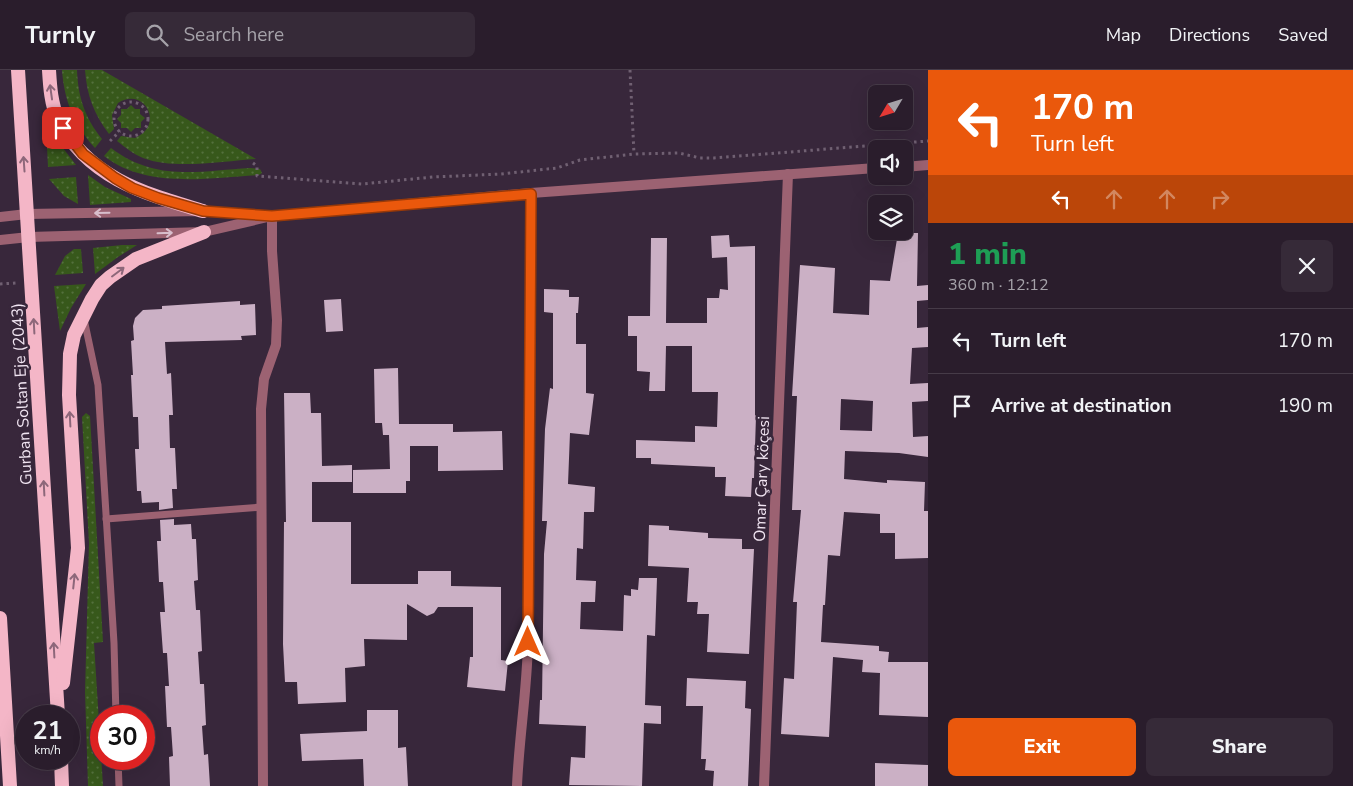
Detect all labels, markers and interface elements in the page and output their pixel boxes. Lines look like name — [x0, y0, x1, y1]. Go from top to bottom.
search box — [125, 12, 475, 57]
text: Turnly — [25, 19, 95, 51]
icon: search — [143, 21, 171, 49]
text: Search here — [183, 22, 284, 48]
text: Map — [1106, 23, 1141, 47]
text: Directions — [1169, 23, 1250, 47]
text: Saved — [1278, 23, 1328, 47]
one-way arrow — [46, 84, 56, 100]
text: 170 m — [1031, 84, 1134, 131]
north arrow — [868, 85, 912, 130]
map controls — [868, 85, 913, 240]
icon: left — [948, 90, 1013, 155]
pin — [42, 107, 84, 149]
icon: arrive — [49, 114, 77, 142]
text: Turn left — [1031, 129, 1114, 159]
button: sound — [868, 140, 913, 185]
one-way arrow — [20, 156, 29, 172]
icon: left — [1047, 185, 1075, 213]
icon: ahead — [1100, 185, 1128, 213]
icon: ahead — [1153, 185, 1181, 213]
icon: right — [1206, 185, 1234, 213]
button: layers — [868, 195, 913, 240]
one-way arrow — [94, 208, 110, 218]
one-way arrow — [156, 228, 173, 238]
text: 1 min — [948, 234, 1027, 275]
button: close — [1281, 240, 1333, 292]
one-way arrow — [111, 266, 124, 277]
text: 360 m · 12:12 — [948, 274, 1049, 296]
street label: Gurban Soltan Eje (2043) — [6, 302, 38, 486]
one-way arrow — [30, 318, 39, 334]
icon: left — [948, 327, 976, 355]
text: Turn left — [991, 328, 1066, 354]
text: 170 m — [1278, 328, 1333, 354]
icon: arrive — [948, 392, 976, 420]
text: Arrive at destination — [991, 393, 1172, 419]
text: 190 m — [1278, 393, 1333, 419]
one-way arrow — [66, 411, 75, 427]
street label: Omar Çary köçesi — [749, 416, 775, 542]
one-way arrow — [40, 480, 49, 496]
one-way arrow — [69, 573, 79, 589]
position arrow — [501, 615, 553, 667]
one-way arrow — [49, 642, 58, 658]
speed limit sign: 30 — [90, 705, 155, 770]
text: 21 — [32, 714, 63, 748]
button: Exit — [948, 718, 1136, 776]
button: Share — [1146, 718, 1333, 776]
text: km/h — [34, 742, 61, 758]

